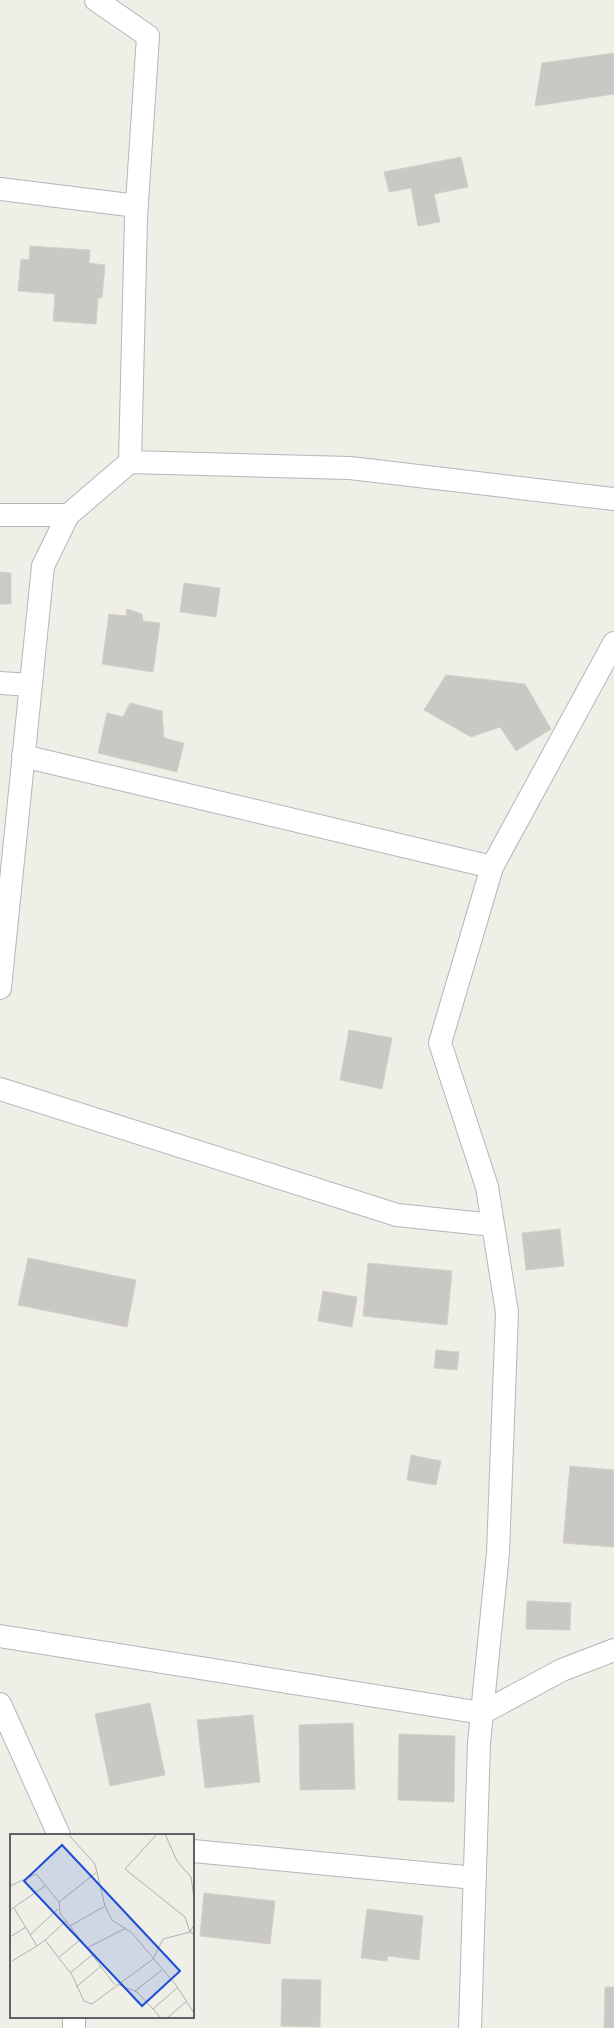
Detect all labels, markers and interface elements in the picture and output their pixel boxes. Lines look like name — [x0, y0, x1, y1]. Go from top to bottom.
inset map — [10, 1834, 194, 2018]

